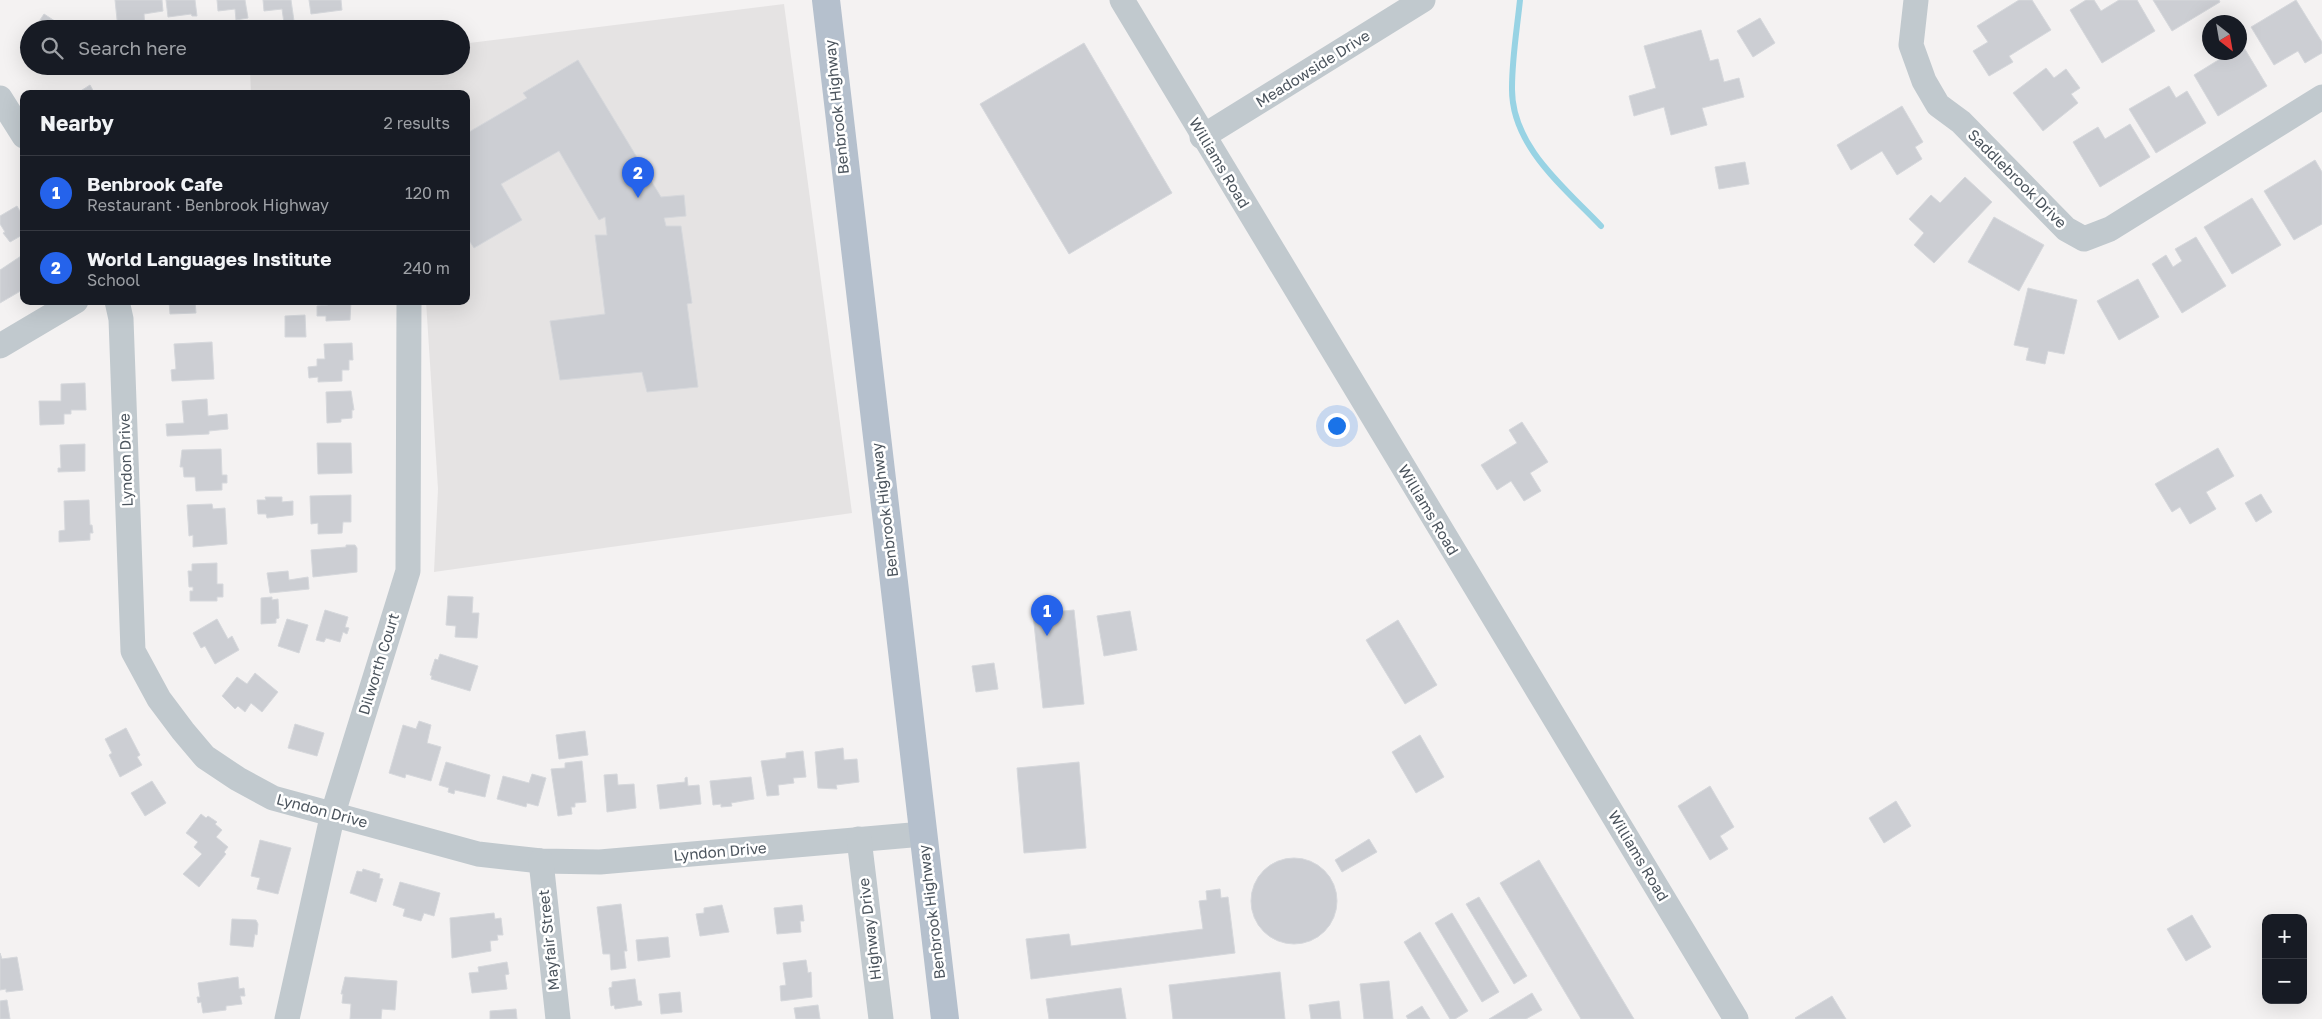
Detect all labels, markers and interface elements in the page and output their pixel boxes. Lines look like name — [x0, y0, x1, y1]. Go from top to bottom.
north arrow — [2202, 15, 2247, 60]
search box — [20, 20, 470, 75]
street label: Meadowside Drive — [1252, 26, 1373, 111]
icon: search — [38, 34, 66, 62]
text: Search here — [78, 36, 187, 59]
street label: Benbrook Highway — [820, 38, 852, 175]
text: Nearby — [40, 110, 114, 136]
text: 2 results — [384, 113, 450, 133]
street label: Williams Road — [1186, 114, 1254, 211]
street label: Saddlebrook Drive — [1965, 125, 2071, 232]
pin: 2 — [622, 157, 654, 198]
text: Benbrook Cafe — [87, 172, 223, 195]
text: 1 — [52, 183, 60, 203]
text: 120 m — [405, 183, 450, 203]
text: Restaurant · Benbrook Highway — [87, 195, 329, 215]
text: World Languages Institute — [87, 247, 331, 270]
text: 2 — [51, 258, 61, 278]
text: 240 m — [403, 258, 450, 278]
text: School — [87, 270, 140, 290]
street label: Lyndon Drive — [114, 413, 136, 507]
your location — [1324, 413, 1350, 439]
street label: Benbrook Highway — [867, 441, 901, 578]
street label: Williams Road — [1395, 461, 1463, 558]
pin: 1 — [1031, 595, 1063, 636]
street label: Dilworth Court — [354, 611, 402, 717]
street label: Lyndon Drive — [275, 789, 370, 831]
street label: Williams Road — [1605, 807, 1673, 904]
street label: Lyndon Drive — [673, 838, 767, 864]
street label: Benbrook Highway — [914, 843, 948, 980]
street label: Highway Drive — [854, 877, 884, 981]
street label: Mayfair Street — [534, 889, 562, 991]
map controls — [2262, 914, 2307, 1004]
button: + — [2262, 914, 2307, 959]
button: − — [2262, 959, 2307, 1004]

